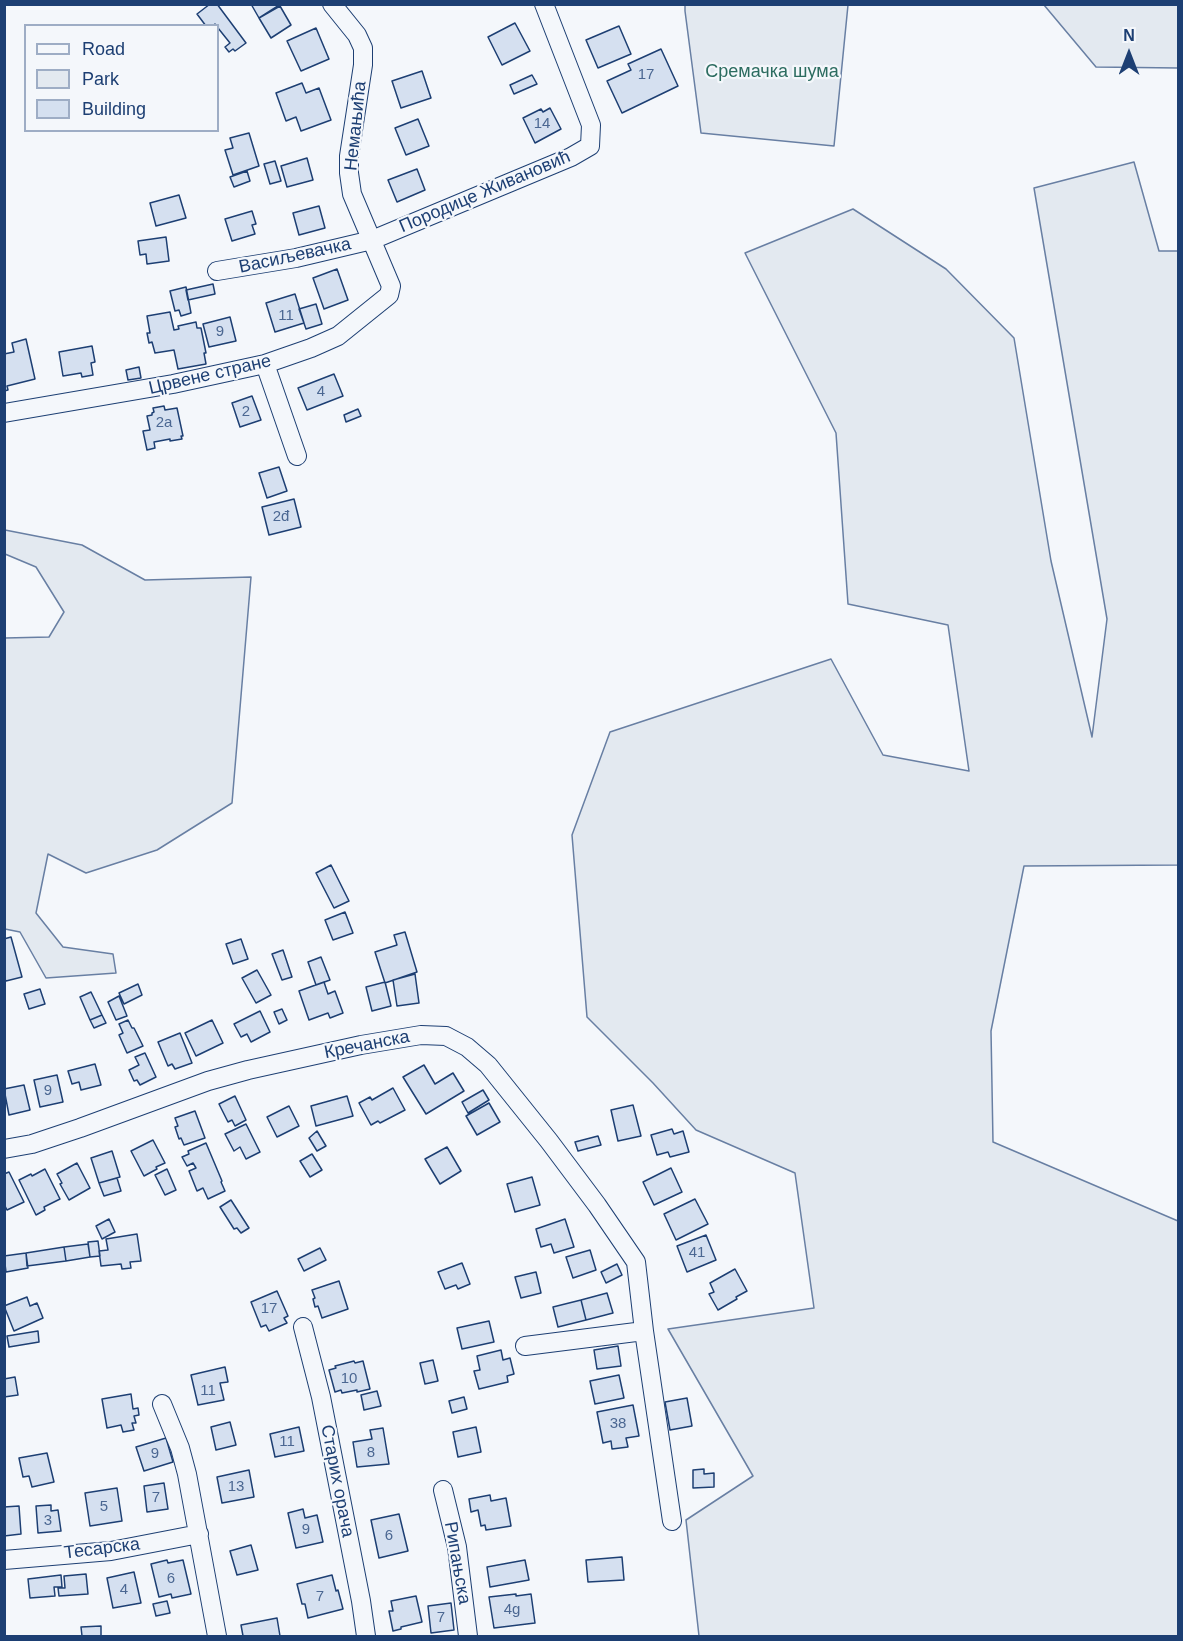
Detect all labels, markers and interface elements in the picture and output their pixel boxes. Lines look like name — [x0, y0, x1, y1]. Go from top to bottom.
legend — [24, 24, 219, 132]
north arrow — [1099, 24, 1159, 84]
text: N — [1123, 27, 1135, 44]
text: Road — [82, 39, 125, 59]
park label: Сремачка шума — [705, 61, 839, 83]
house number: 17 — [638, 66, 654, 84]
text: Park — [82, 69, 119, 89]
street label: Немањића — [341, 80, 371, 172]
text: Building — [82, 99, 146, 119]
house number: 14 — [534, 115, 550, 133]
street label: Породице Живановић — [396, 146, 574, 238]
street label: Васиљевачка — [237, 234, 353, 278]
house number: 11 — [278, 307, 294, 325]
house number: 9 — [216, 323, 224, 341]
street label: Црвене стране — [147, 350, 273, 400]
house number: 4 — [317, 383, 325, 401]
house number: 2 — [242, 403, 250, 421]
house number: 2a — [156, 414, 172, 432]
house number: 2đ — [273, 508, 289, 526]
street label: Кречанска — [322, 1026, 412, 1064]
house number: 9 — [44, 1082, 52, 1100]
house number: 41 — [689, 1244, 705, 1262]
house number: 17 — [261, 1300, 277, 1318]
house number: 10 — [341, 1370, 357, 1388]
house number: 11 — [200, 1382, 216, 1400]
house number: 38 — [610, 1415, 626, 1433]
street label: Старих орача — [316, 1423, 358, 1539]
house number: 11 — [279, 1433, 295, 1451]
house number: 8 — [367, 1444, 375, 1462]
house number: 9 — [151, 1445, 159, 1463]
house number: 13 — [228, 1478, 244, 1496]
house number: 7 — [152, 1489, 160, 1507]
house number: 5 — [100, 1498, 108, 1516]
house number: 3 — [44, 1512, 52, 1530]
street label: Рипањска — [439, 1520, 475, 1606]
house number: 9 — [302, 1521, 310, 1539]
house number: 6 — [385, 1527, 393, 1545]
street label: Тесарска — [63, 1534, 141, 1564]
house number: 6 — [167, 1570, 175, 1588]
house number: 4 — [120, 1581, 128, 1599]
house number: 7 — [316, 1588, 324, 1606]
house number: 4g — [504, 1601, 520, 1619]
house number: 7 — [437, 1609, 445, 1627]

